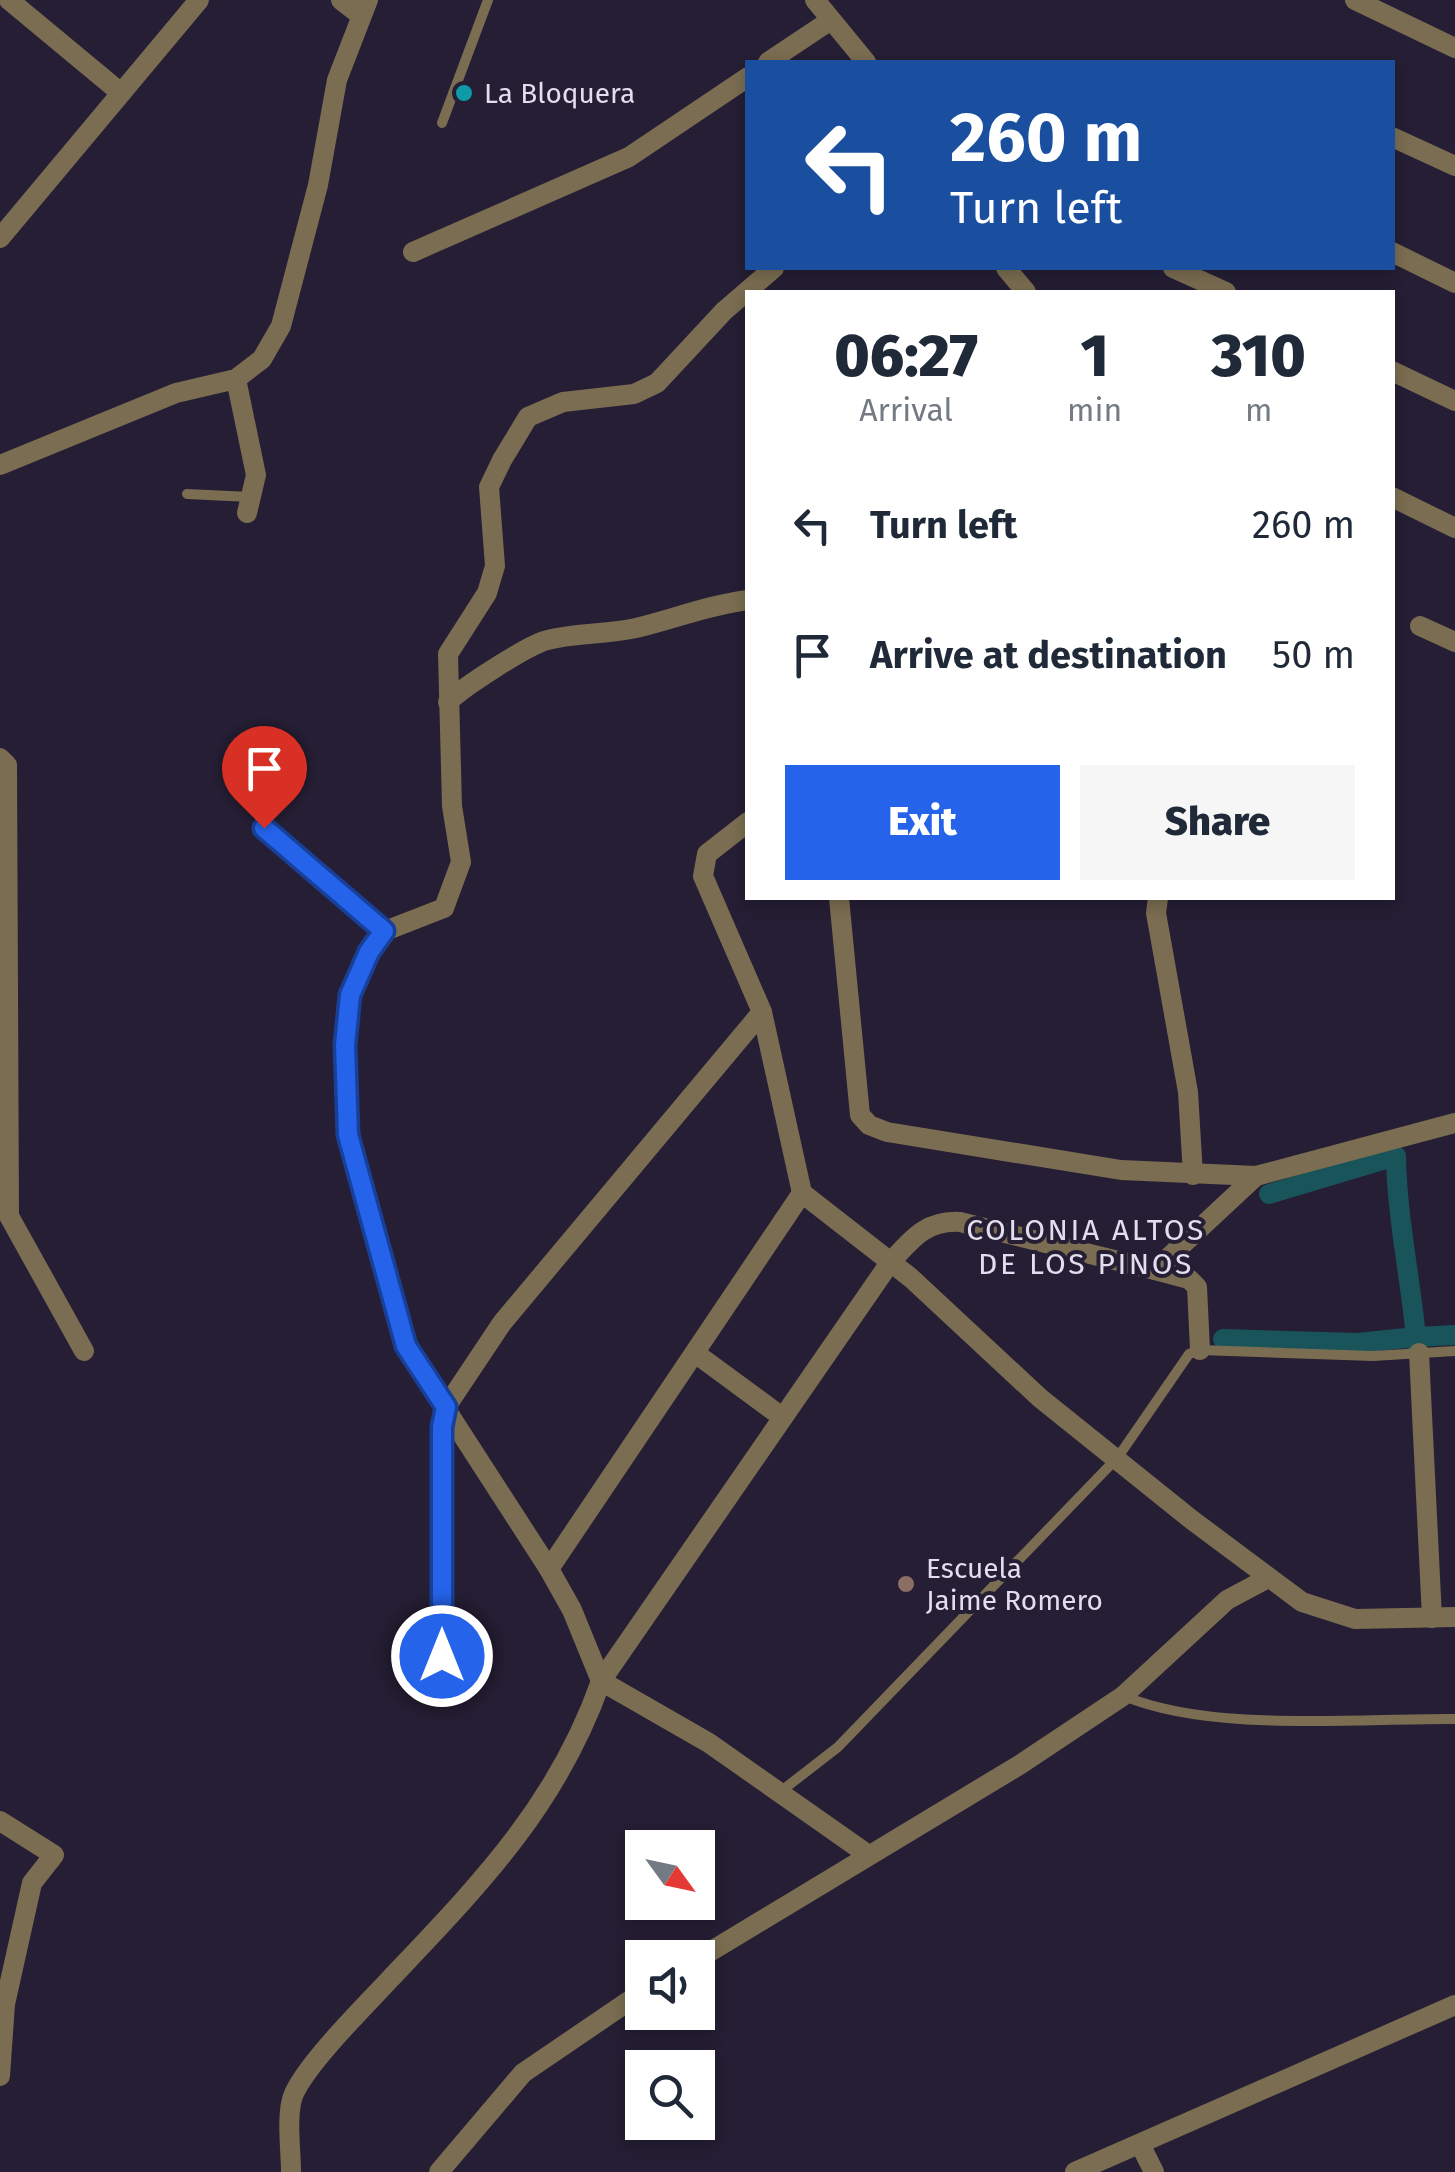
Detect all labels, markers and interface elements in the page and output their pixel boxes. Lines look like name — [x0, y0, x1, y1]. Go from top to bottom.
place label: La Bloquera — [484, 77, 635, 110]
marker: La Bloquera — [453, 82, 475, 104]
text: 260 m — [950, 96, 1142, 180]
icon: left — [785, 100, 915, 230]
text: Turn left — [950, 181, 1122, 235]
text: 06:27 — [834, 320, 978, 392]
text: 1 — [1080, 320, 1109, 392]
text: 310 — [1211, 320, 1306, 392]
text: Arrival — [859, 391, 953, 429]
text: min — [1067, 391, 1122, 429]
text: m — [1245, 391, 1272, 429]
icon: left — [785, 498, 840, 553]
text: Turn left — [870, 502, 1017, 548]
text: 260 m — [1252, 502, 1355, 548]
icon: arrive — [785, 628, 840, 683]
text: Arrive at destination — [870, 632, 1227, 678]
text: 50 m — [1272, 632, 1355, 678]
pin — [222, 726, 307, 829]
icon: arrive — [237, 741, 292, 796]
button: Exit — [785, 765, 1060, 880]
button: Share — [1080, 765, 1355, 880]
district label: COLONIA ALTOS DE LOS PINOS — [966, 1212, 1206, 1282]
place label: Escuela Jaime Romero — [926, 1552, 1103, 1617]
marker: Escuela Jaime Romero — [895, 1573, 917, 1595]
position arrow — [390, 1604, 494, 1708]
north arrow — [625, 1830, 715, 1920]
map controls — [625, 1830, 715, 2140]
button: sound — [625, 1940, 715, 2030]
button: search — [625, 2050, 715, 2140]

